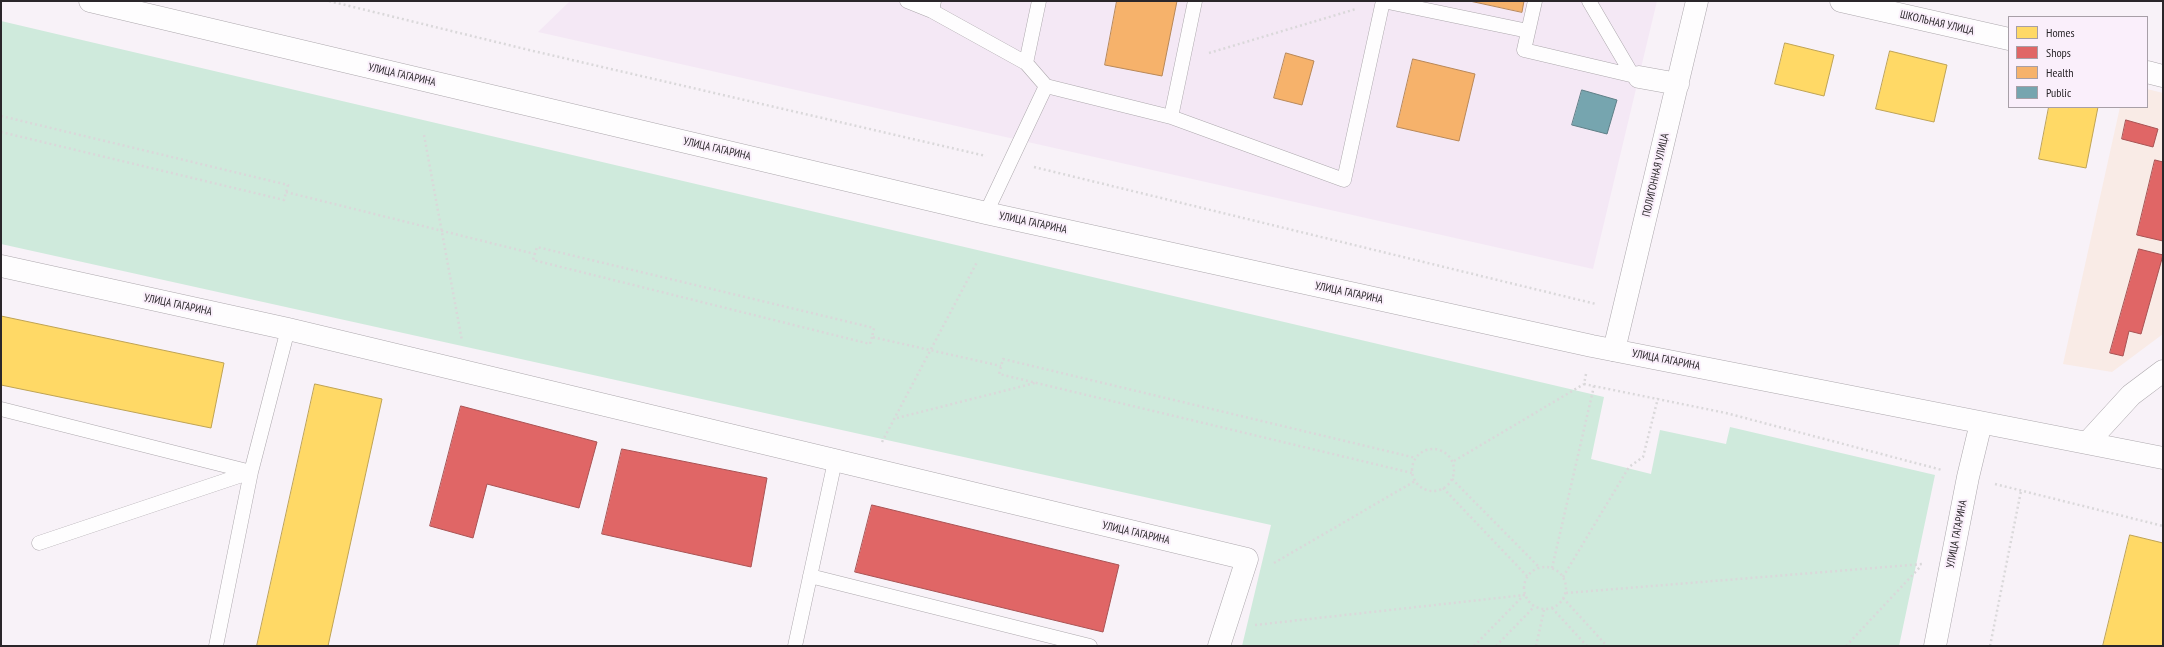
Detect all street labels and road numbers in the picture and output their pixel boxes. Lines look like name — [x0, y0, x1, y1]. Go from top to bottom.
street label: ШКОЛЬНАЯ УЛИЦА — [1899, 8, 1975, 38]
street label: УЛИЦА ГАГАРИНА — [367, 61, 437, 89]
street label: ПОЛИГОННАЯ УЛИЦА — [1640, 132, 1672, 218]
street label: УЛИЦА ГАГАРИНА — [682, 135, 752, 163]
street label: УЛИЦА ГАГАРИНА — [998, 209, 1068, 237]
street label: УЛИЦА ГАГАРИНА — [1314, 279, 1384, 307]
street label: УЛИЦА ГАГАРИНА — [143, 291, 213, 319]
street label: УЛИЦА ГАГАРИНА — [1631, 347, 1701, 373]
street label: УЛИЦА ГАГАРИНА — [1944, 499, 1970, 569]
street label: УЛИЦА ГАГАРИНА — [1101, 519, 1171, 547]

